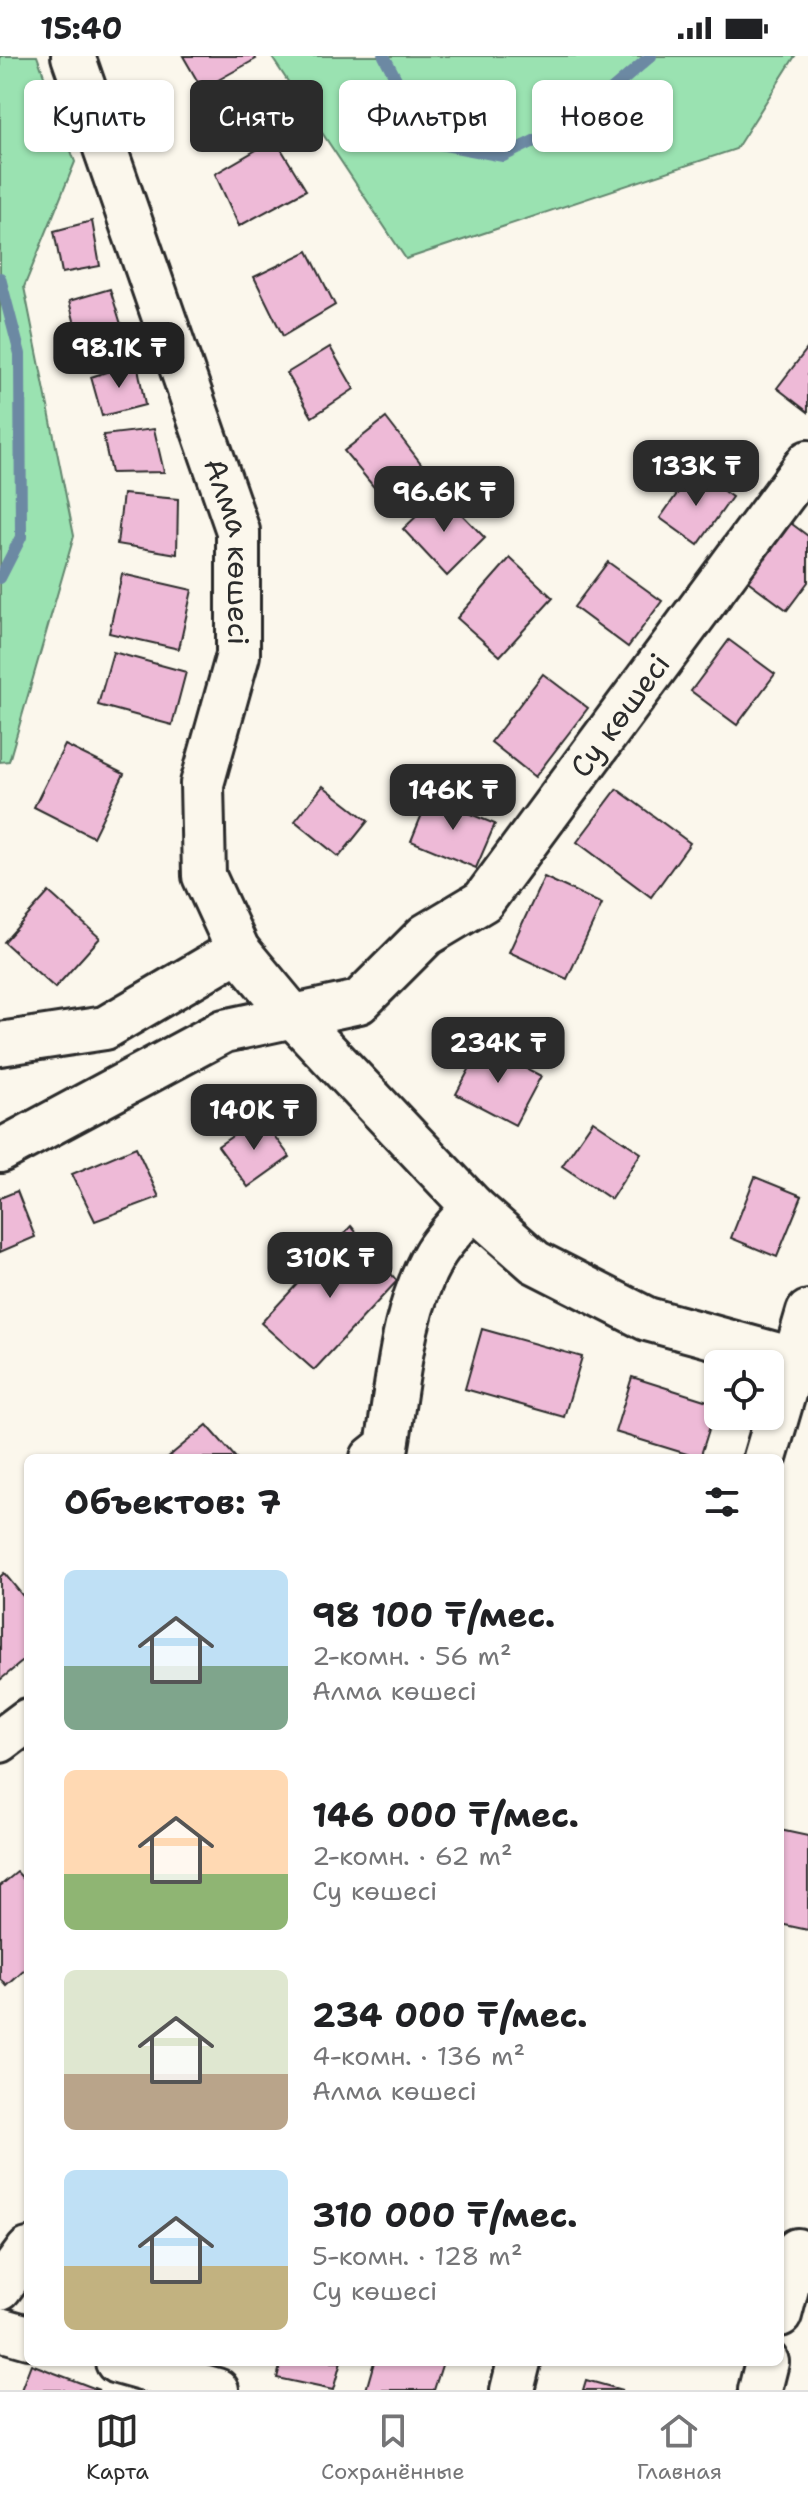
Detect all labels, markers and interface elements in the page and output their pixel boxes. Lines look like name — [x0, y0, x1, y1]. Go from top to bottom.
text: 15:40 — [40, 8, 122, 49]
chip: Купить — [24, 80, 174, 152]
chip: Снять — [190, 80, 323, 152]
chip: Фильтры — [339, 80, 516, 152]
chip: Новое — [532, 80, 673, 152]
pin: 98.1K ₸ — [45, 322, 193, 390]
text: 98.1K ₸ — [71, 330, 167, 365]
pin: 133K ₸ — [631, 440, 761, 508]
text: 133K ₸ — [651, 448, 741, 483]
street label: Алма көшесі — [194, 452, 259, 645]
pin: 96.6K ₸ — [370, 466, 518, 534]
text: 96.6K ₸ — [392, 474, 496, 509]
street label: Су көшесі — [560, 645, 679, 786]
pin: 146K ₸ — [388, 764, 518, 832]
text: 146K ₸ — [408, 772, 498, 807]
pin: 234K ₸ — [433, 1017, 563, 1085]
text: 234K ₸ — [450, 1025, 546, 1060]
pin: 140K ₸ — [189, 1084, 319, 1152]
text: 140K ₸ — [209, 1092, 299, 1127]
pin: 310K ₸ — [265, 1232, 395, 1300]
text: 310K ₸ — [285, 1240, 375, 1275]
map controls — [704, 1350, 784, 1430]
button: locate — [704, 1350, 784, 1430]
text: Объектов: 7 — [64, 1479, 281, 1525]
icon: filters — [700, 1480, 744, 1524]
text: 98 100 ₸/мес. — [312, 1592, 555, 1638]
icon: home — [128, 1602, 224, 1698]
text: 2-комн. · 56 m² — [312, 1638, 512, 1673]
text: Алма көшесі — [312, 1673, 477, 1708]
text: 146 000 ₸/мес. — [312, 1792, 579, 1838]
icon: home — [128, 1802, 224, 1898]
text: 2-комн. · 62 m² — [312, 1838, 513, 1873]
text: Су көшесі — [312, 1873, 437, 1908]
text: 234 000 ₸/мес. — [312, 1992, 588, 2038]
icon: home — [128, 2002, 224, 2098]
text: 4-комн. · 136 m² — [312, 2038, 525, 2073]
text: Алма көшесі — [312, 2073, 477, 2108]
text: 310 000 ₸/мес. — [312, 2192, 578, 2238]
icon: home — [128, 2202, 224, 2298]
text: 5-комн. · 128 m² — [312, 2238, 523, 2273]
text: Су көшесі — [312, 2273, 437, 2308]
tab: Карта — [86, 2409, 149, 2486]
tab: Сохранённые — [321, 2409, 465, 2486]
tab: Главная — [637, 2409, 722, 2486]

